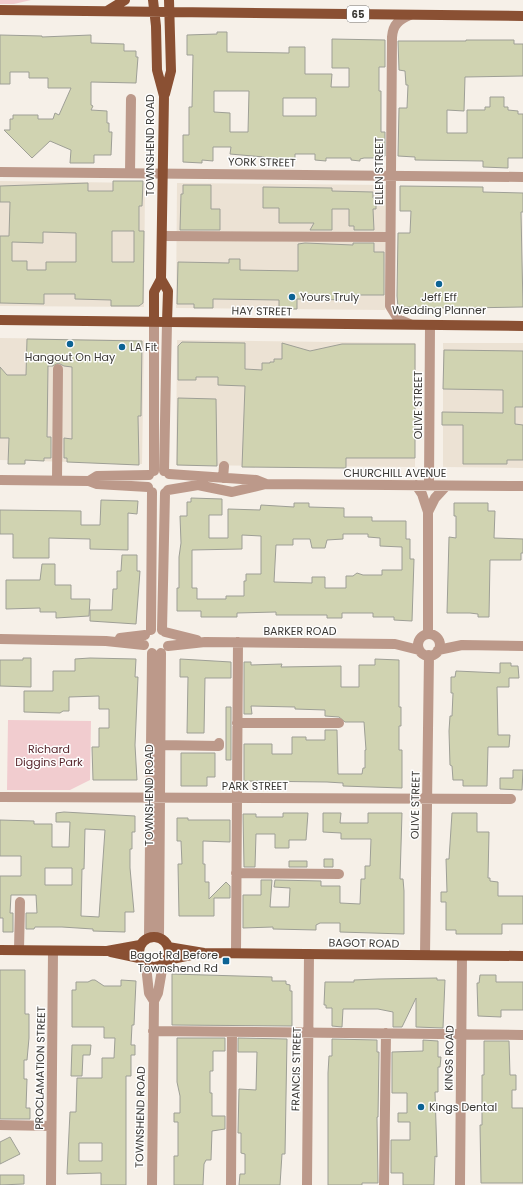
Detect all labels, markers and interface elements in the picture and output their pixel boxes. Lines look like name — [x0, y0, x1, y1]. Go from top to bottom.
road number: 65 — [347, 6, 369, 22]
street label: TOWNSHEND ROAD — [142, 94, 158, 196]
street label: ELLEN STREET — [371, 137, 387, 205]
street label: YORK STREET — [228, 153, 296, 171]
marker: Jeff Eff Wedding Planner — [434, 279, 444, 289]
place label: Yours Truly — [300, 289, 360, 305]
place label: Jeff Eff Wedding Planner — [392, 289, 486, 318]
marker: Yours Truly — [287, 292, 297, 302]
street label: HAY STREET — [231, 302, 293, 320]
marker: Hangout On Hay — [65, 339, 75, 349]
place label: LA Fit — [130, 339, 157, 355]
marker: LA Fit — [117, 342, 127, 352]
place label: Hangout On Hay — [25, 349, 116, 365]
street label: OLIVE STREET — [410, 371, 426, 439]
street label: CHURCHILL AVENUE — [344, 465, 446, 481]
street label: BARKER ROAD — [263, 623, 337, 639]
park label: Richard Diggins Park — [15, 741, 83, 770]
street label: TOWNSHEND ROAD — [141, 744, 157, 846]
street label: OLIVE STREET — [406, 771, 424, 839]
street label: PARK STREET — [222, 778, 288, 794]
street label: BAGOT ROAD — [328, 934, 400, 952]
place label: Bagot Rd Before Townshend Rd — [130, 947, 218, 976]
marker: Bagot Rd Before Townshend Rd — [221, 956, 231, 966]
street label: PROCLAMATION STREET — [31, 1006, 49, 1130]
street label: KINGS ROAD — [440, 1025, 458, 1091]
street label: FRANCIS STREET — [287, 1027, 305, 1111]
street label: TOWNSHEND ROAD — [131, 1066, 149, 1168]
place label: Kings Dental — [429, 1099, 497, 1115]
marker: Kings Dental — [416, 1102, 426, 1112]

